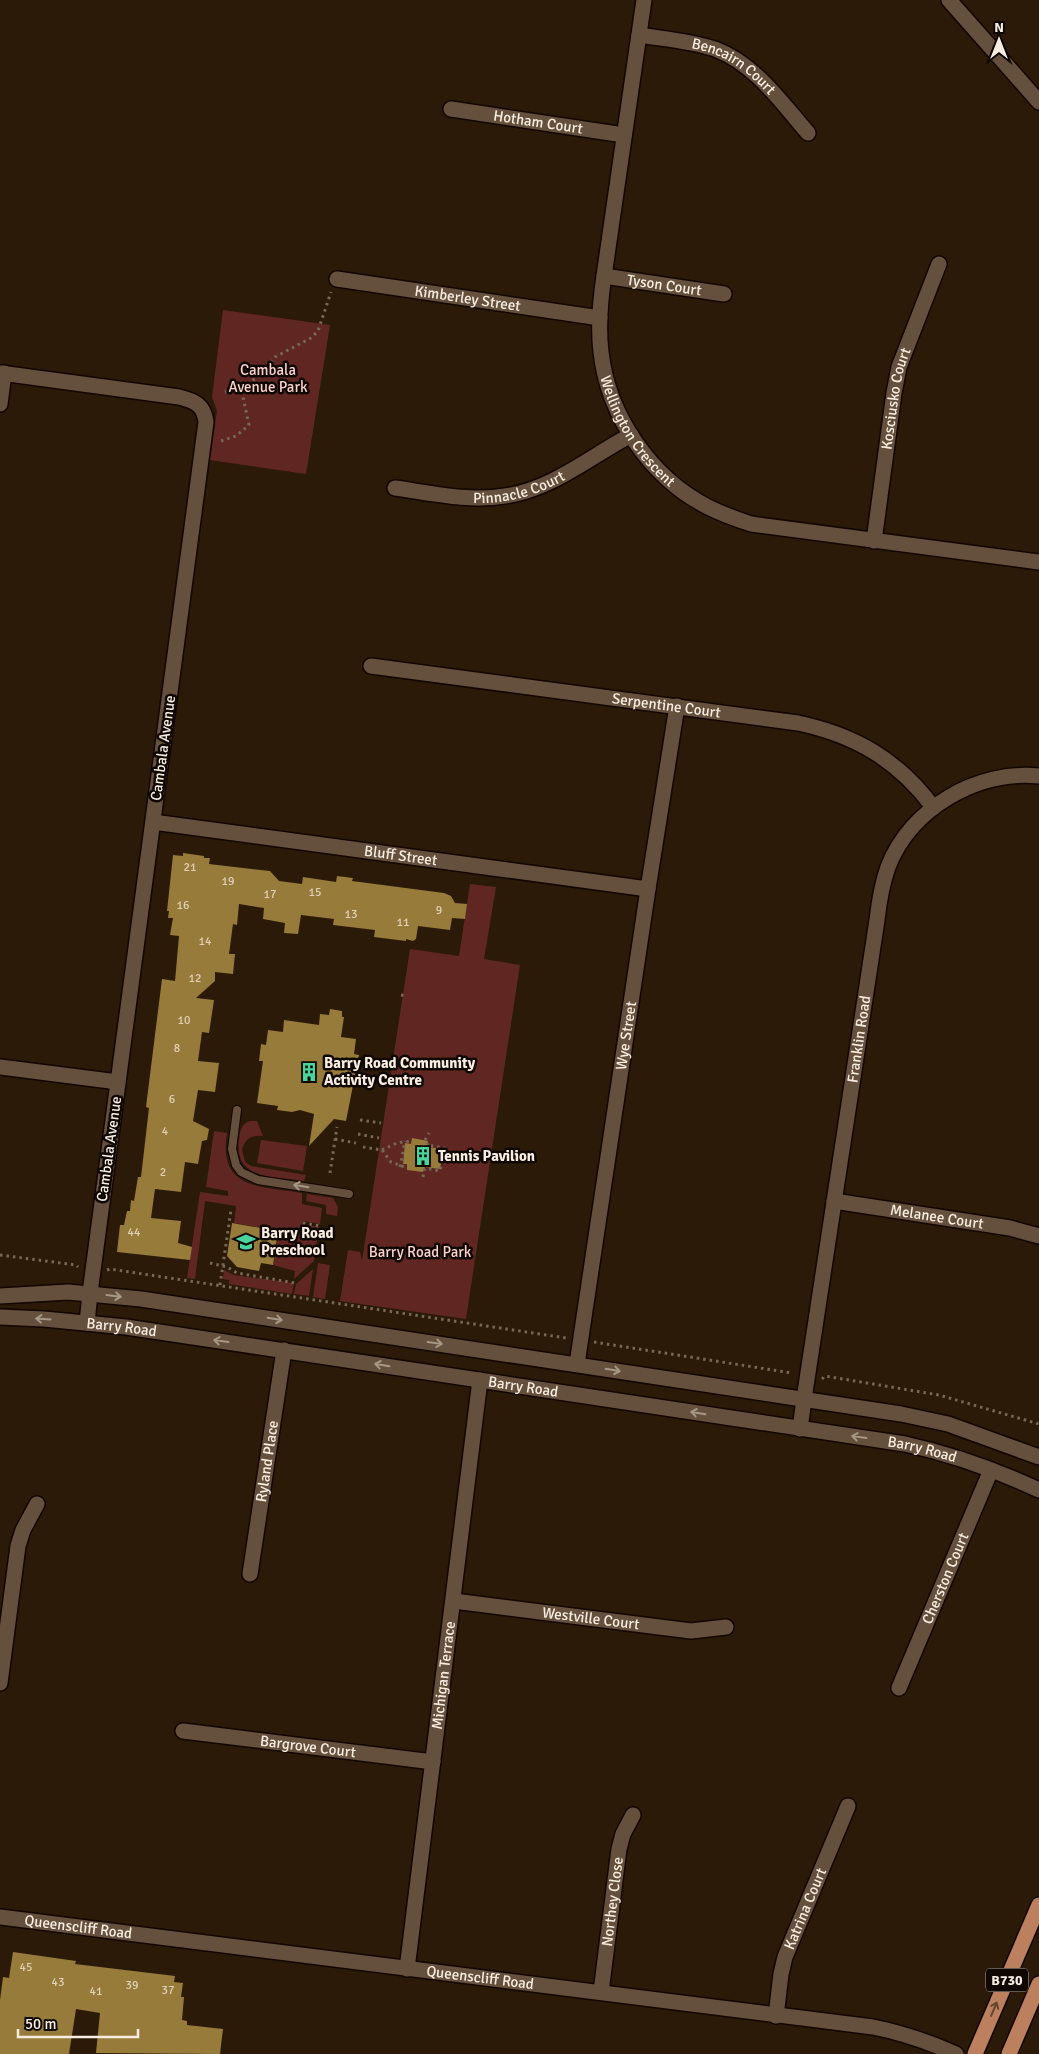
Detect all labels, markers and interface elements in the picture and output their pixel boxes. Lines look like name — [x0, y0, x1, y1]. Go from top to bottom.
north arrow — [974, 15, 1024, 65]
text: N — [994, 19, 1004, 36]
street label: Bencairn Court — [690, 34, 780, 98]
street label: Hotham Court — [492, 106, 584, 138]
street label: Tyson Court — [626, 271, 703, 300]
street label: Kimberley Street — [413, 282, 522, 315]
street label: Kosciusko Court — [877, 345, 915, 451]
park label: Cambala Avenue Park — [228, 361, 308, 396]
street label: Wellington Crescent — [597, 373, 679, 490]
street label: Pinnacle Court — [473, 467, 568, 507]
street label: Serpentine Court — [611, 689, 722, 722]
street label: Cambala Avenue — [147, 694, 179, 802]
street label: Bluff Street — [363, 842, 438, 869]
house number: 21 — [184, 860, 196, 875]
house number: 19 — [222, 874, 234, 889]
house number: 15 — [309, 885, 321, 900]
house number: 17 — [264, 887, 276, 902]
house number: 16 — [177, 898, 189, 913]
house number: 9 — [436, 903, 442, 918]
house number: 13 — [345, 907, 357, 922]
house number: 11 — [397, 915, 409, 930]
house number: 14 — [199, 934, 212, 949]
house number: 12 — [189, 971, 201, 986]
street label: Franklin Road — [843, 994, 874, 1084]
street label: Wye Street — [612, 1000, 640, 1071]
house number: 10 — [178, 1013, 190, 1028]
house number: 8 — [174, 1041, 180, 1056]
place label: Barry Road Community Activity Centre — [324, 1054, 476, 1089]
building icon: Barry Road Community Activity Centre — [298, 1061, 320, 1083]
house number: 6 — [169, 1092, 175, 1107]
street label: Cambala Avenue — [93, 1095, 125, 1203]
house number: 4 — [162, 1124, 169, 1139]
building icon: Tennis Pavilion — [412, 1145, 434, 1167]
place label: Tennis Pavilion — [438, 1147, 535, 1165]
house number: 2 — [160, 1165, 166, 1180]
one-way arrow — [293, 1181, 309, 1191]
street label: Melanee Court — [889, 1201, 985, 1233]
place label: Barry Road Preschool — [261, 1224, 334, 1259]
house number: 44 — [128, 1225, 141, 1240]
school or university icon: Barry Road Preschool — [235, 1231, 257, 1253]
park label: Barry Road Park — [369, 1243, 472, 1261]
one-way arrow — [105, 1291, 121, 1301]
one-way arrow — [36, 1314, 52, 1323]
street label: Barry Road — [86, 1314, 158, 1340]
one-way arrow — [266, 1315, 282, 1325]
one-way arrow — [213, 1336, 229, 1346]
one-way arrow — [427, 1339, 443, 1349]
one-way arrow — [374, 1360, 390, 1370]
one-way arrow — [605, 1365, 621, 1375]
street label: Barry Road — [487, 1373, 559, 1401]
one-way arrow — [690, 1408, 706, 1418]
street label: Ryland Place — [252, 1419, 282, 1503]
one-way arrow — [851, 1432, 867, 1442]
street label: Barry Road — [886, 1433, 959, 1466]
street label: Cherston Court — [918, 1530, 972, 1627]
street label: Westville Court — [541, 1603, 641, 1633]
street label: Michigan Terrace — [428, 1620, 459, 1731]
street label: Bargrove Court — [259, 1732, 357, 1761]
street label: Northey Close — [598, 1856, 627, 1948]
street label: Katrina Court — [780, 1865, 830, 1952]
street label: Queenscliff Road — [24, 1911, 133, 1943]
house number: 45 — [20, 1960, 32, 1975]
street label: Queenscliff Road — [425, 1962, 535, 1993]
road number: B730 — [986, 1968, 1028, 1992]
house number: 43 — [52, 1975, 64, 1990]
house number: 39 — [126, 1978, 138, 1993]
house number: 37 — [162, 1983, 174, 1998]
house number: 41 — [90, 1984, 102, 1999]
one-way arrow — [990, 2002, 1000, 2017]
scale bar — [18, 2006, 138, 2038]
text: 50 m — [25, 2015, 56, 2033]

